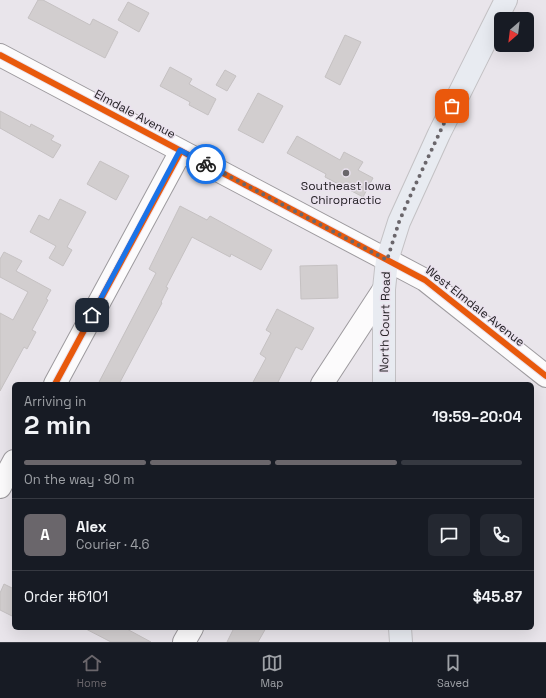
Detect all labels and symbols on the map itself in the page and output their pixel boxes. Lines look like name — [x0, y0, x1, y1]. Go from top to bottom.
north arrow — [494, 12, 534, 52]
street label: Elmdale Avenue — [92, 86, 178, 142]
pin — [435, 89, 469, 123]
courier — [186, 144, 226, 184]
marker: Southeast Iowa Chiropractic — [341, 168, 351, 178]
place label: Southeast Iowa Chiropractic — [301, 178, 391, 208]
street label: West Elmdale Avenue — [422, 262, 528, 350]
street label: North Court Road — [376, 271, 394, 373]
pin — [75, 298, 109, 332]

